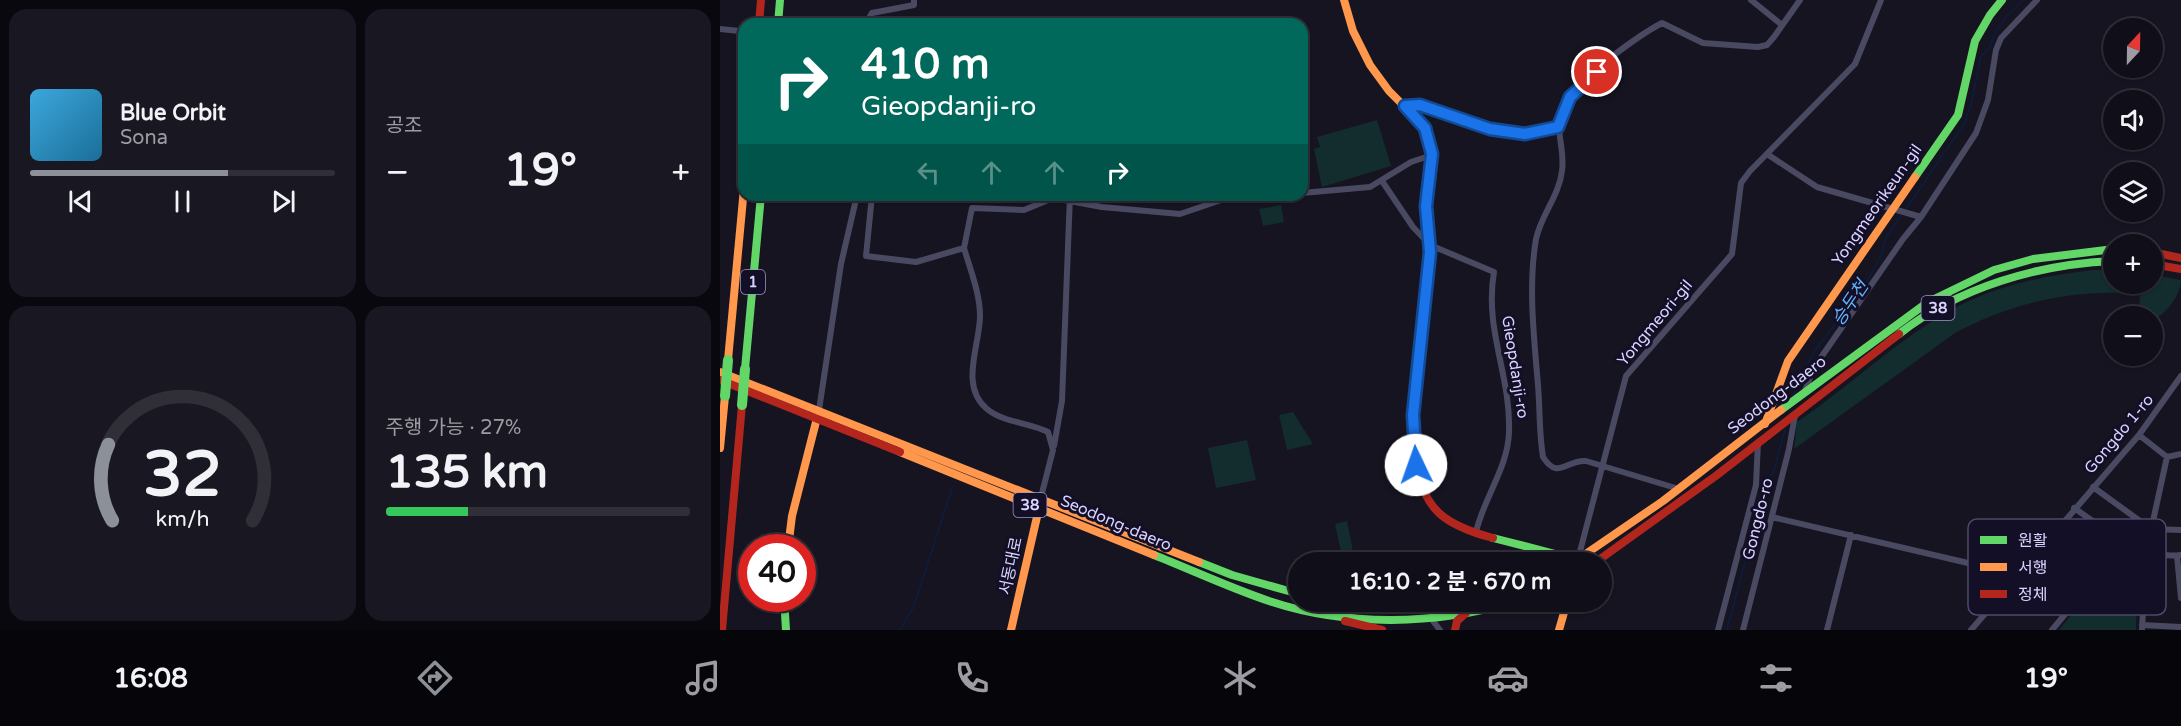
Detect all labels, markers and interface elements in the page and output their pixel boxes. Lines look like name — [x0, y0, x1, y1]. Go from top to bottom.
north arrow — [2103, 18, 2163, 78]
map controls — [2103, 18, 2163, 366]
text: 410 m — [861, 39, 990, 90]
icon: right — [762, 42, 840, 120]
pin — [1571, 46, 1622, 97]
icon: arrive — [1580, 55, 1613, 88]
text: Gieopdanji-ro — [861, 90, 1037, 123]
button: sound — [2103, 90, 2163, 150]
text: Blue Orbit — [120, 100, 226, 126]
text: 공조 — [386, 114, 422, 138]
text: Sona — [120, 126, 168, 150]
street label: Yongmeorikeun-gil — [1828, 140, 1926, 270]
text: 19° — [503, 144, 577, 198]
text: − — [386, 153, 409, 192]
text: + — [671, 153, 690, 192]
icon: left — [912, 156, 945, 189]
icon: ahead — [975, 156, 1008, 189]
icon: ahead — [1038, 156, 1071, 189]
icon: right — [1101, 156, 1134, 189]
button: layers — [2103, 162, 2163, 222]
icon: previous — [64, 185, 97, 218]
icon: pause — [166, 185, 199, 218]
icon: next — [267, 185, 300, 218]
button: + — [2103, 234, 2163, 294]
road number: 1 — [741, 270, 765, 294]
water label: 승두천 — [1827, 274, 1874, 330]
street label: Yongmeori-gil — [1613, 276, 1697, 370]
road number: 38 — [1922, 296, 1954, 320]
button: − — [2103, 306, 2163, 366]
street label: Gieopdanji-ro — [1497, 314, 1533, 420]
street label: Seodong-daero — [1724, 351, 1830, 439]
street label: Gongdo 1-ro — [2080, 390, 2158, 478]
text: 주행 가능 · 27% — [386, 416, 521, 440]
position arrow — [1384, 433, 1448, 497]
text: 32 — [143, 438, 221, 513]
text: 135 km — [386, 446, 548, 500]
street label: Gongdo-ro — [1738, 476, 1778, 562]
street label: Seodong-daero — [1058, 491, 1174, 555]
road number: 38 — [1014, 493, 1046, 517]
text: km/h — [155, 506, 209, 532]
legend — [1968, 519, 2166, 615]
text: 원활 — [2018, 531, 2048, 551]
speed limit sign: 40 — [738, 534, 816, 612]
street label: 서동대로 — [995, 535, 1027, 597]
text: 서행 — [2018, 558, 2047, 578]
text: 16:10 · 2 분 · 670 m — [1349, 569, 1551, 595]
text: 정체 — [2018, 585, 2047, 605]
icon: directions — [414, 657, 456, 699]
icon: music — [682, 657, 724, 699]
icon: phone — [951, 657, 993, 699]
icon: climate — [1219, 657, 1261, 699]
icon: car — [1487, 657, 1529, 699]
icon: filters — [1755, 657, 1797, 699]
text: 16:08 — [113, 662, 188, 695]
text: 19° — [2024, 662, 2068, 695]

